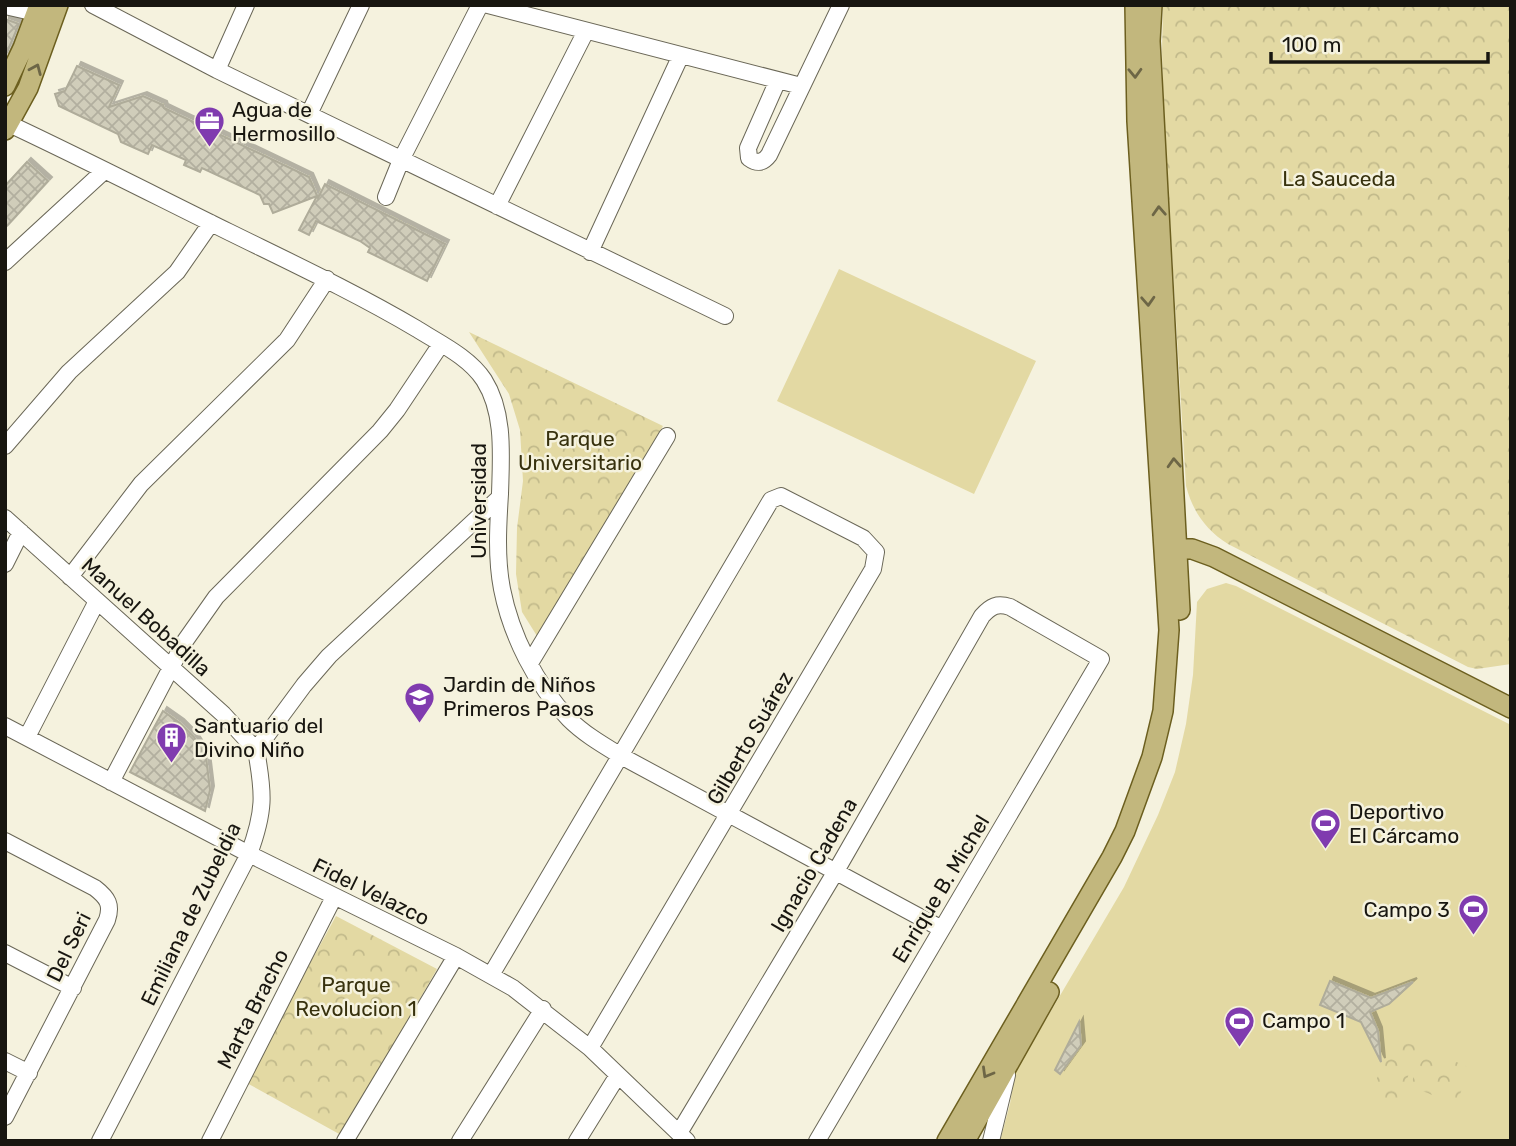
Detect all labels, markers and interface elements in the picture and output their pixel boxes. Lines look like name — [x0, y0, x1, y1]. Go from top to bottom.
scale bar — [1271, 21, 1488, 65]
text: 100 m — [1282, 32, 1341, 57]
one-way arrow — [27, 64, 41, 76]
one-way arrow — [1128, 68, 1143, 79]
place label: Agua de Hermosillo — [232, 97, 336, 146]
office icon: Agua de Hermosillo — [192, 105, 226, 149]
park label: La Sauceda — [1282, 166, 1396, 191]
one-way arrow — [1151, 205, 1166, 216]
one-way arrow — [1141, 295, 1156, 306]
park label: Parque Universitario — [518, 426, 642, 475]
street label: Universidad — [466, 443, 491, 559]
one-way arrow — [1166, 457, 1181, 468]
street label: Manuel Bobadilla — [77, 552, 216, 681]
street label: Gilberto Suárez — [701, 667, 798, 809]
place label: Jardin de Niños Primeros Pasos — [443, 672, 596, 721]
school or university icon: Jardin de Niños Primeros Pasos — [403, 680, 437, 724]
place label: Santuario del Divino Niño — [194, 713, 323, 762]
building icon: Santuario del Divino Niño — [154, 721, 188, 765]
street label: Ignacio Cadena — [765, 793, 862, 936]
place label: Deportivo El Cárcamo — [1349, 799, 1459, 848]
sports icon: Deportivo El Cárcamo — [1309, 807, 1343, 851]
street label: Enrique B. Michel — [887, 810, 995, 967]
street label: Emiliana de Zubeldia — [135, 818, 246, 1009]
street label: Fidel Velazco — [309, 853, 434, 931]
sports icon: Campo 3 — [1456, 893, 1490, 937]
place label: Campo 3 — [1363, 897, 1450, 922]
street label: Del Seri — [41, 908, 96, 986]
street label: Marta Bracho — [212, 945, 293, 1073]
park label: Parque Revolucion 1 — [295, 972, 417, 1021]
sports icon: Campo 1 — [1222, 1004, 1256, 1048]
place label: Campo 1 — [1262, 1008, 1345, 1033]
one-way arrow — [983, 1065, 996, 1078]

